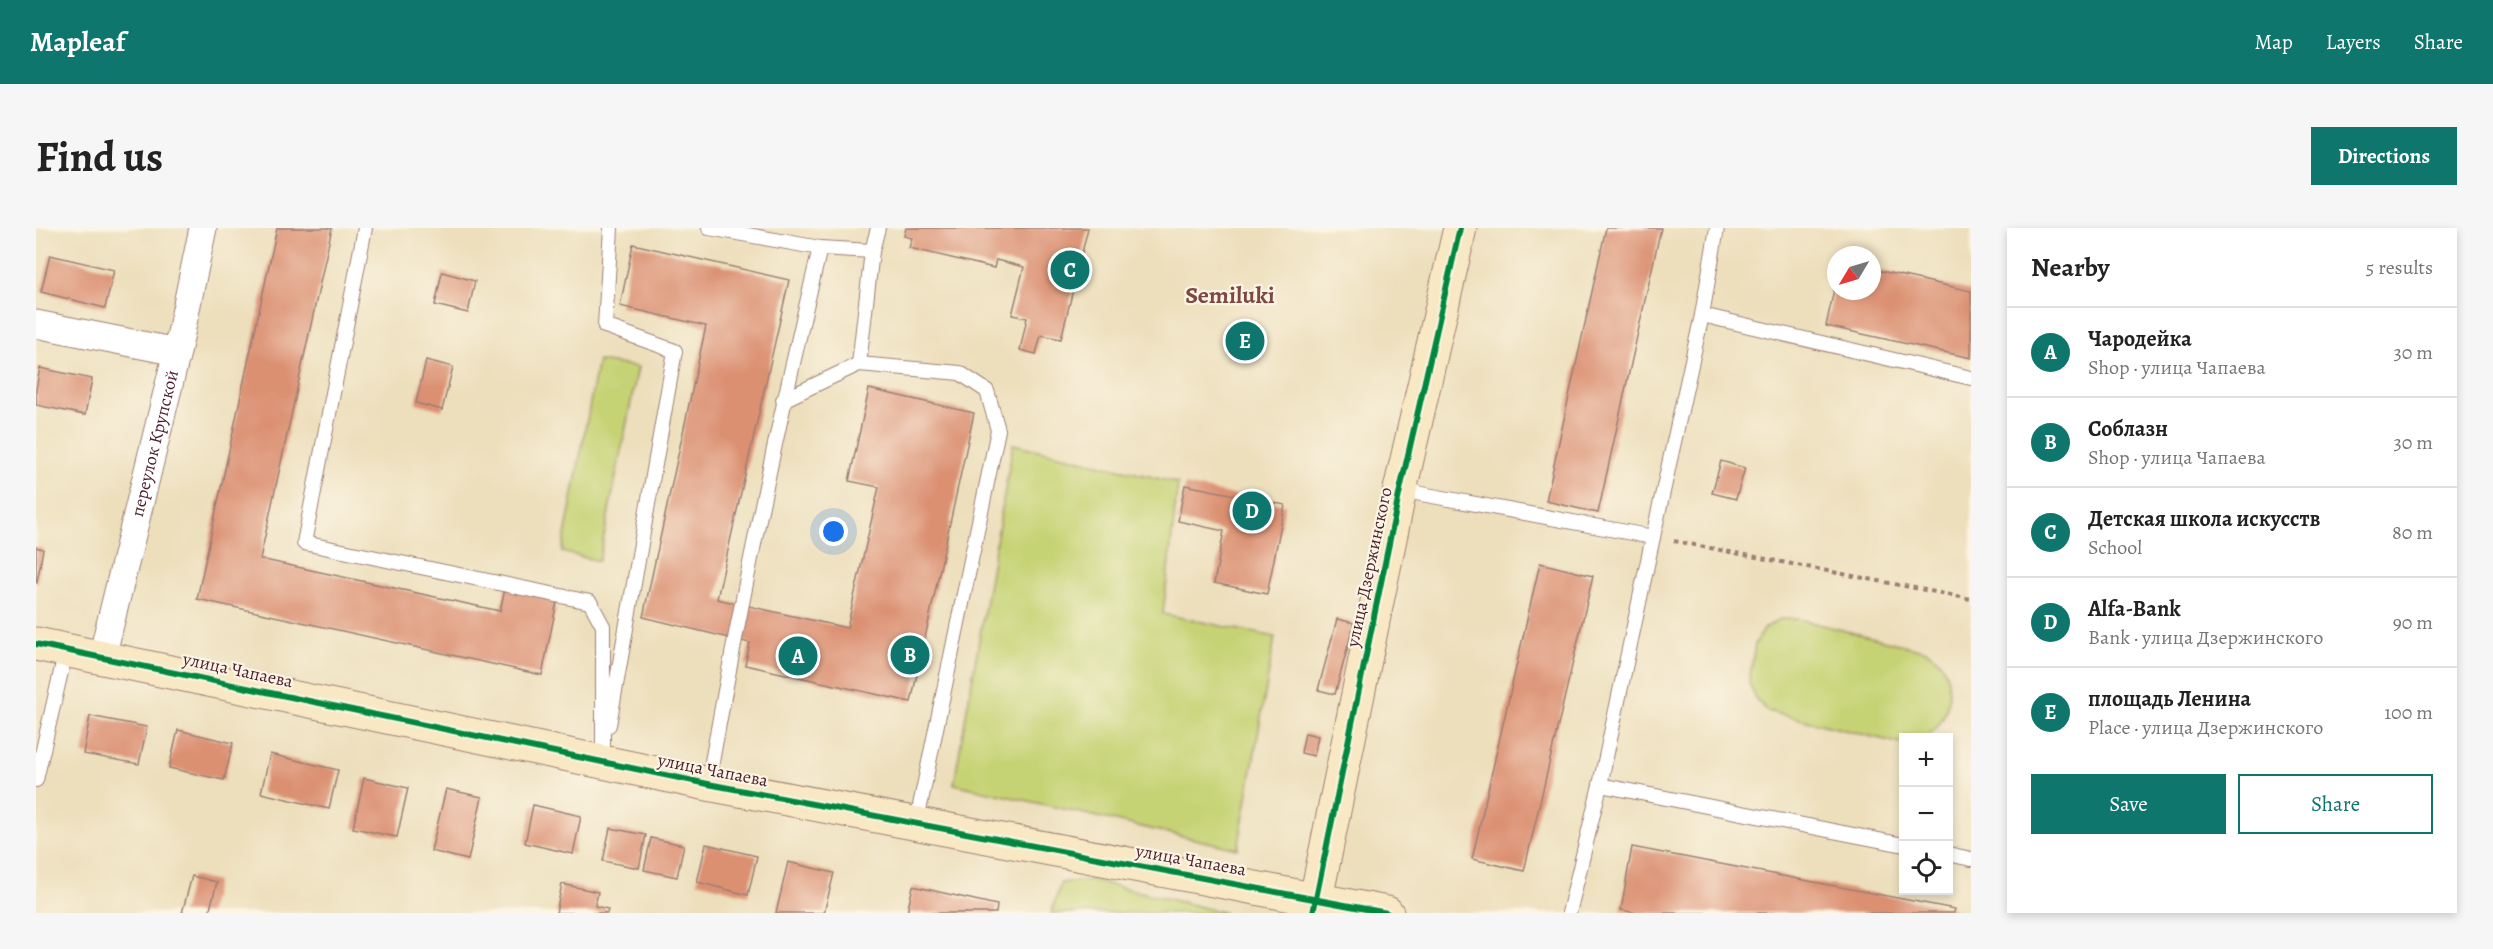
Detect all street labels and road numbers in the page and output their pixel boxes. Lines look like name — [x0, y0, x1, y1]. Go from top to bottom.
street label: переулок Крупской — [125, 367, 184, 519]
street label: улица Дзержинского — [1340, 485, 1398, 650]
street label: улица Чапаева — [180, 646, 296, 694]
street label: улица Чапаева — [655, 747, 771, 793]
street label: улица Чапаева — [1133, 838, 1249, 882]

